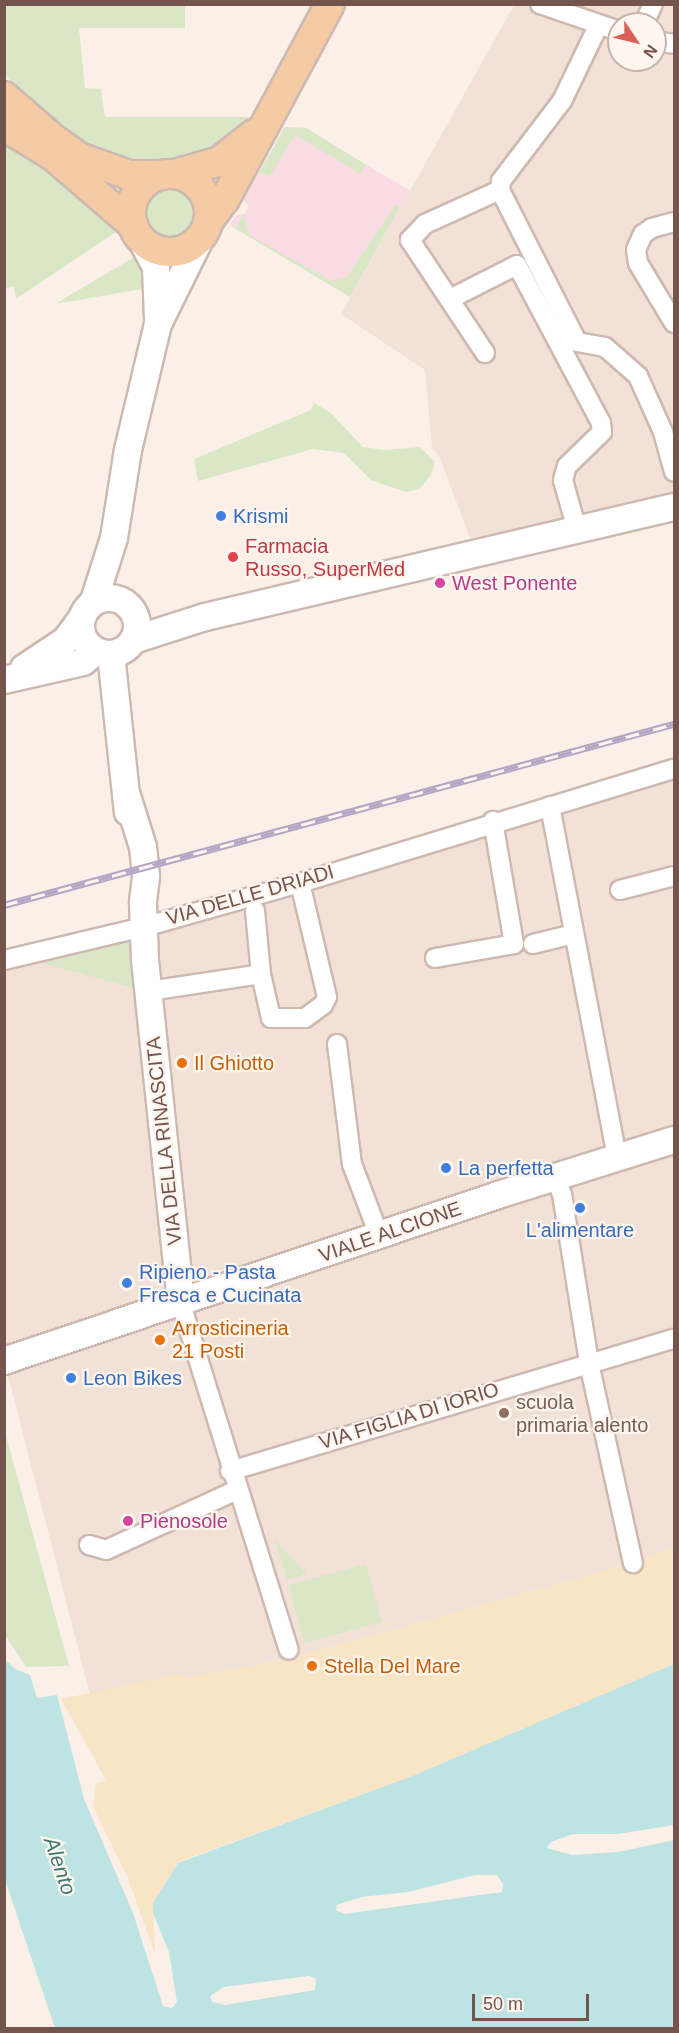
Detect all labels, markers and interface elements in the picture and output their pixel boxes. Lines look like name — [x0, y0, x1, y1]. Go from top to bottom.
north arrow — [607, 12, 667, 72]
text: N — [640, 42, 661, 61]
place label: Krismi — [233, 504, 289, 528]
marker: Krismi — [214, 509, 228, 523]
place label: Farmacia Russo, SuperMed — [245, 534, 405, 581]
marker: Farmacia Russo, SuperMed — [226, 550, 240, 564]
place label: West Ponente — [452, 571, 577, 595]
marker: West Ponente — [433, 576, 447, 590]
street label: VIA DELLE DRIADI — [163, 859, 337, 931]
street label: VIA DELLA RINASCITA — [141, 1034, 187, 1248]
place label: Il Ghiotto — [194, 1051, 274, 1075]
marker: Il Ghiotto — [175, 1056, 189, 1070]
place label: La perfetta — [458, 1156, 554, 1180]
marker: La perfetta — [439, 1161, 453, 1175]
street label: VIALE ALCIONE — [315, 1196, 465, 1268]
marker: L'alimentare — [573, 1201, 587, 1215]
place label: L'alimentare — [526, 1218, 634, 1242]
place label: Ripieno - Pasta Fresca e Cucinata — [139, 1260, 301, 1307]
marker: Ripieno - Pasta Fresca e Cucinata — [120, 1276, 134, 1290]
place label: Arrosticineria 21 Posti — [172, 1316, 289, 1363]
marker: Arrosticineria 21 Posti — [153, 1333, 167, 1347]
place label: Leon Bikes — [83, 1366, 182, 1390]
marker: Leon Bikes — [64, 1371, 78, 1385]
street label: VIA FIGLIA DI IORIO — [315, 1377, 503, 1455]
place label: scuola primaria alento — [516, 1390, 648, 1437]
marker: scuola primaria alento — [497, 1406, 511, 1420]
place label: Pienosole — [140, 1509, 228, 1533]
marker: Pienosole — [121, 1514, 135, 1528]
place label: Stella Del Mare — [324, 1654, 461, 1678]
marker: Stella Del Mare — [305, 1659, 319, 1673]
water label: Alento — [38, 1834, 82, 1898]
scale bar — [475, 1982, 592, 2020]
text: 50 m — [483, 1994, 523, 2014]

